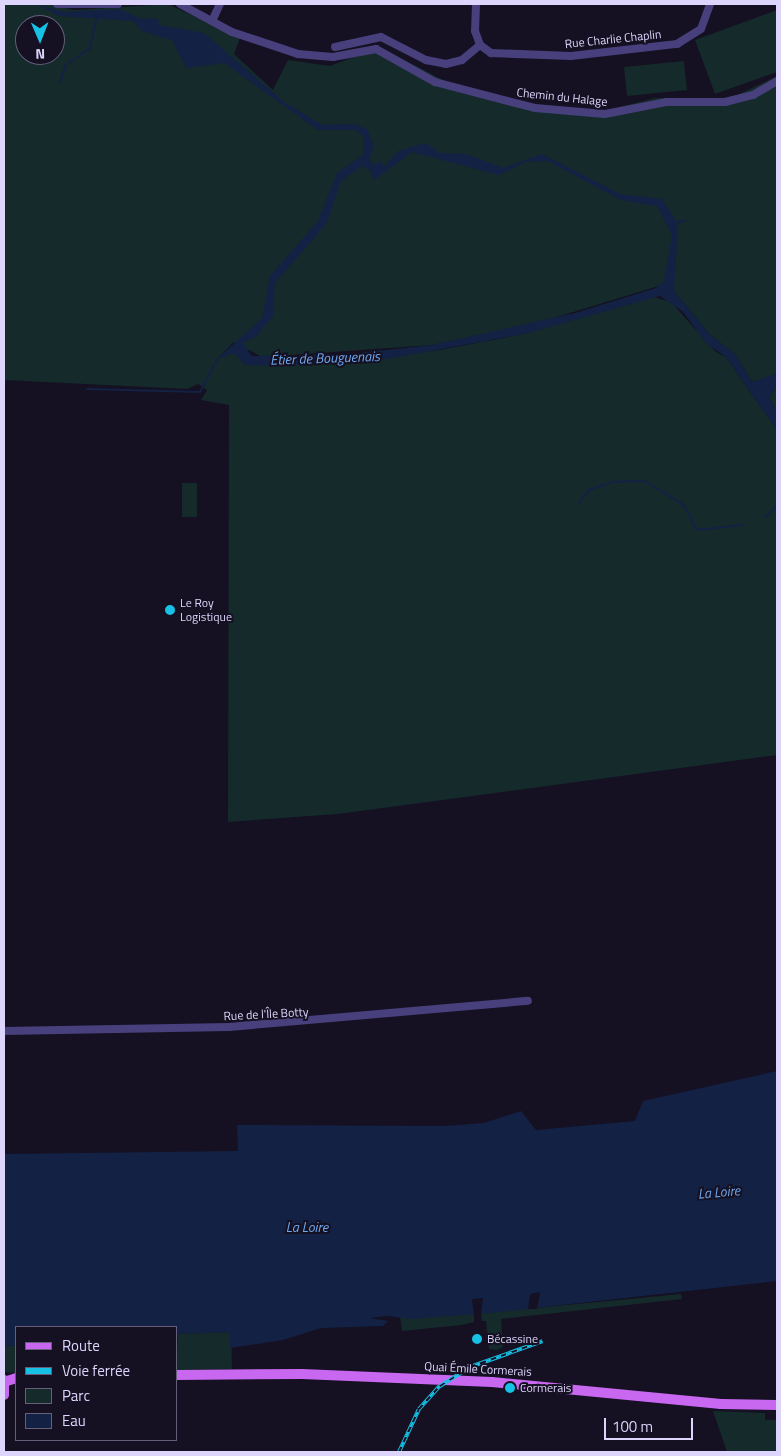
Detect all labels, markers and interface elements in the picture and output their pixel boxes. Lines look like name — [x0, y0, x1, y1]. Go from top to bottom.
north arrow — [15, 15, 65, 65]
street label: Rue Charlie Chaplin — [564, 27, 662, 51]
text: N — [35, 44, 45, 65]
street label: Chemin du Halage — [516, 85, 608, 109]
water label: Étier de Bouguenais — [270, 348, 380, 368]
place label: Le Roy Logistique — [180, 596, 232, 624]
marker: Le Roy Logistique — [164, 604, 176, 616]
street label: Rue de l'Île Botty — [223, 1005, 309, 1023]
water label: La Loire — [697, 1182, 741, 1202]
water label: La Loire — [286, 1219, 328, 1235]
legend — [15, 1326, 178, 1441]
place label: Bécassine — [487, 1332, 538, 1346]
marker: Bécassine — [471, 1333, 483, 1345]
text: Route — [62, 1334, 100, 1357]
text: Voie ferrée — [62, 1359, 130, 1382]
street label: Quai Émile Cormerais — [424, 1359, 532, 1379]
place label: Cormerais — [520, 1381, 571, 1395]
marker: Cormerais — [504, 1382, 516, 1394]
text: Parc — [62, 1384, 90, 1407]
scale bar — [606, 1408, 695, 1440]
text: Eau — [62, 1409, 86, 1432]
text: 100 m — [612, 1415, 653, 1438]

